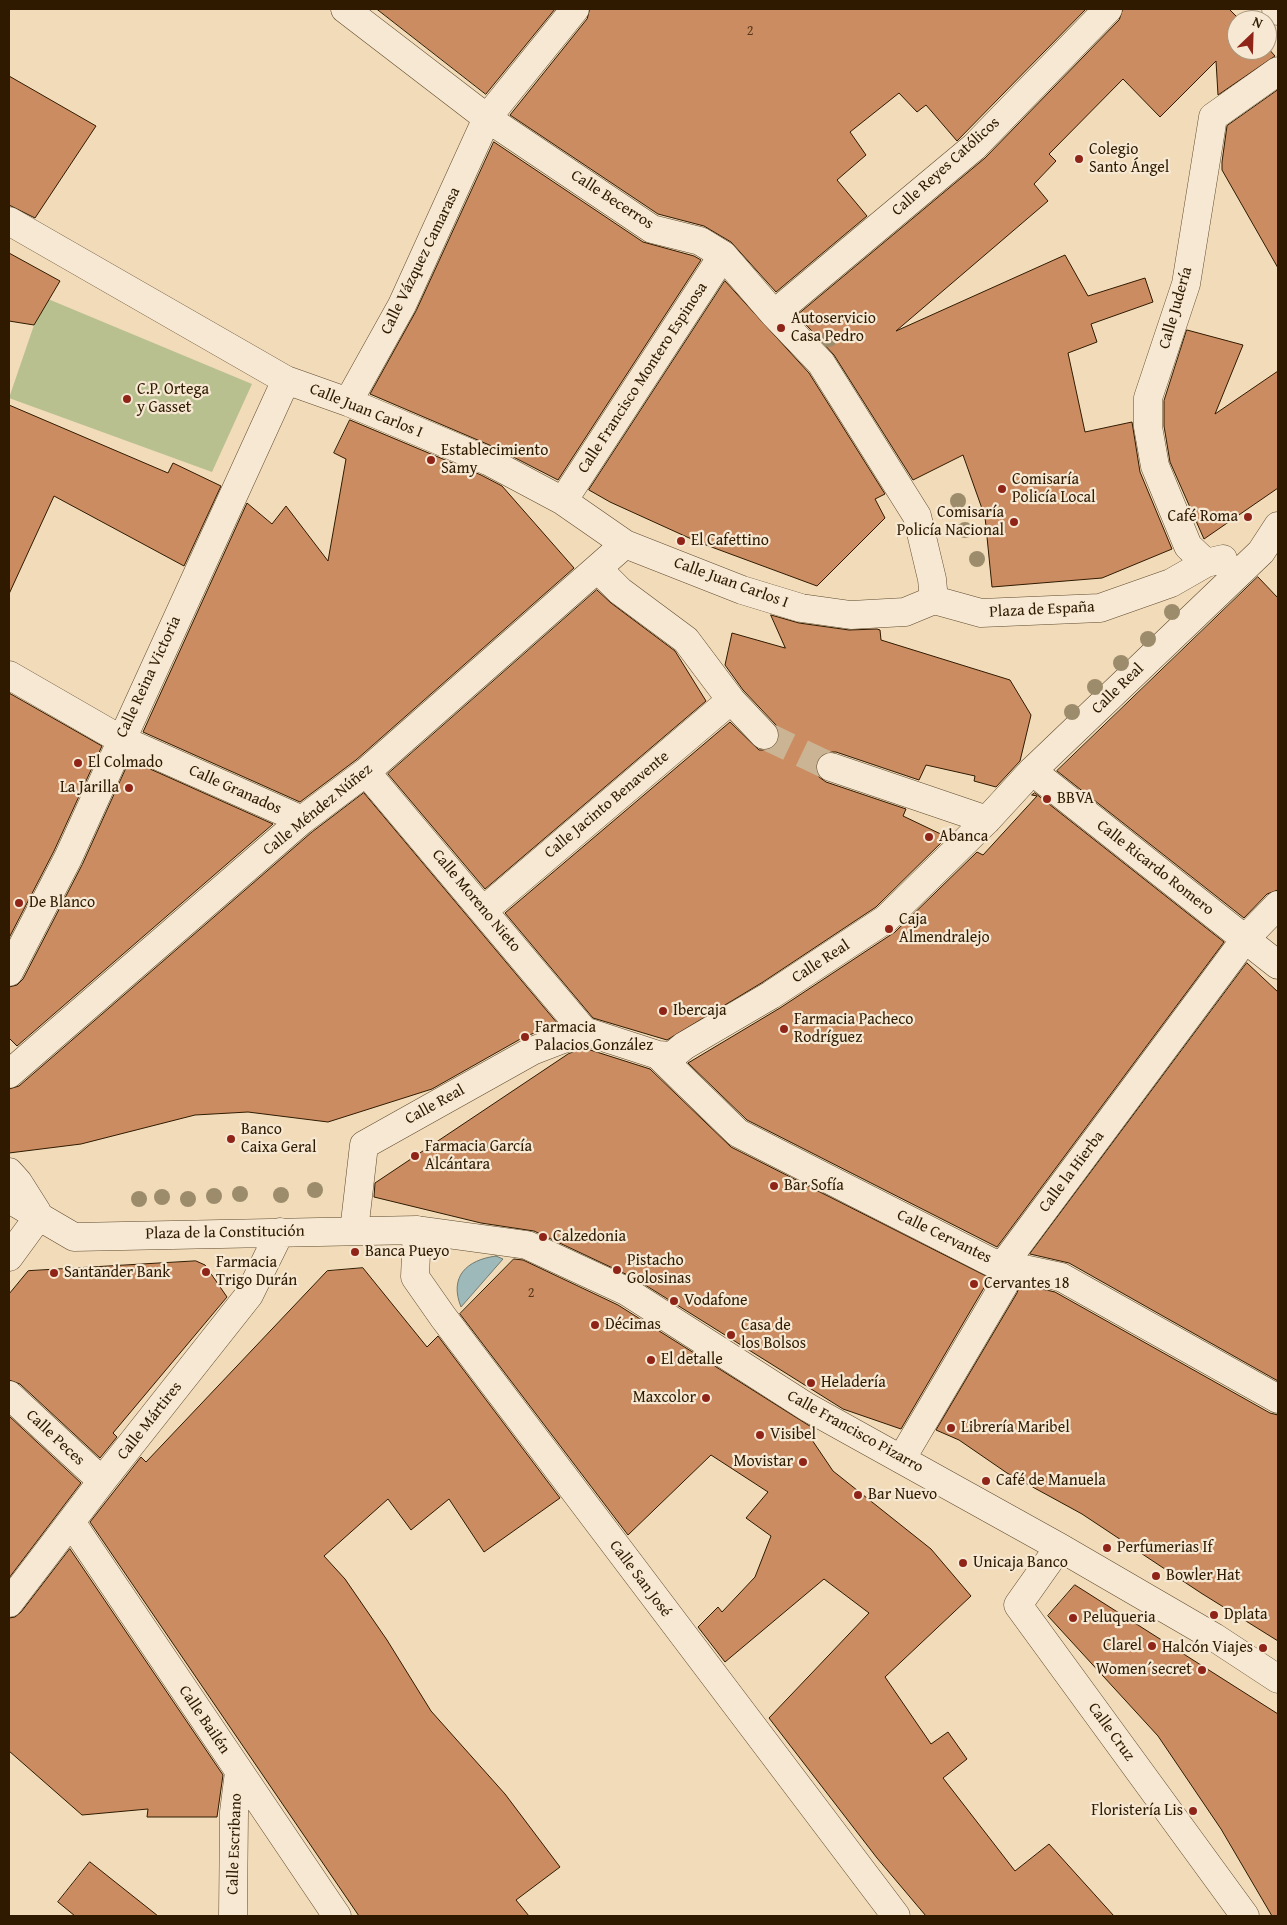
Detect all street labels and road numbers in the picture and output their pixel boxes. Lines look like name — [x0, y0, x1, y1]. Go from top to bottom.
street label: Calle Reyes Católicos — [888, 113, 1004, 221]
street label: Calle Becerros — [567, 166, 657, 234]
street label: Calle Vázquez Camarasa — [377, 184, 465, 338]
street label: Calle Judería — [1155, 265, 1197, 351]
street label: Calle Francisco Montero Espinosa — [574, 279, 712, 477]
street label: Calle Juan Carlos I — [307, 380, 425, 442]
street label: Calle Juan Carlos I — [671, 553, 791, 613]
street label: Plaza de España — [989, 598, 1095, 622]
street label: Calle Reina Victoria — [112, 613, 186, 741]
street label: Calle Real — [1088, 660, 1148, 718]
street label: Calle Jacinto Benavente — [541, 747, 673, 863]
street label: Calle Méndez Núñez — [259, 760, 377, 860]
street label: Calle Granados — [186, 761, 284, 819]
street label: Calle Ricardo Romero — [1092, 816, 1218, 920]
street label: Calle Moreno Nieto — [427, 846, 525, 956]
street label: Calle Real — [788, 936, 854, 988]
street label: Calle Real — [402, 1081, 468, 1129]
street label: Calle la Hierba — [1035, 1128, 1109, 1216]
street label: Calle Cervantes — [894, 1206, 994, 1268]
street label: Plaza de la Constitución — [145, 1222, 305, 1244]
street label: Calle Mártires — [114, 1378, 186, 1464]
street label: Calle Francisco Pizarro — [784, 1387, 926, 1477]
street label: Calle Peces — [22, 1406, 88, 1470]
street label: Calle San José — [605, 1537, 675, 1621]
street label: Calle Bailén — [174, 1682, 234, 1758]
street label: Calle Cruz — [1083, 1699, 1139, 1765]
street label: Calle Escribano — [224, 1793, 246, 1895]

